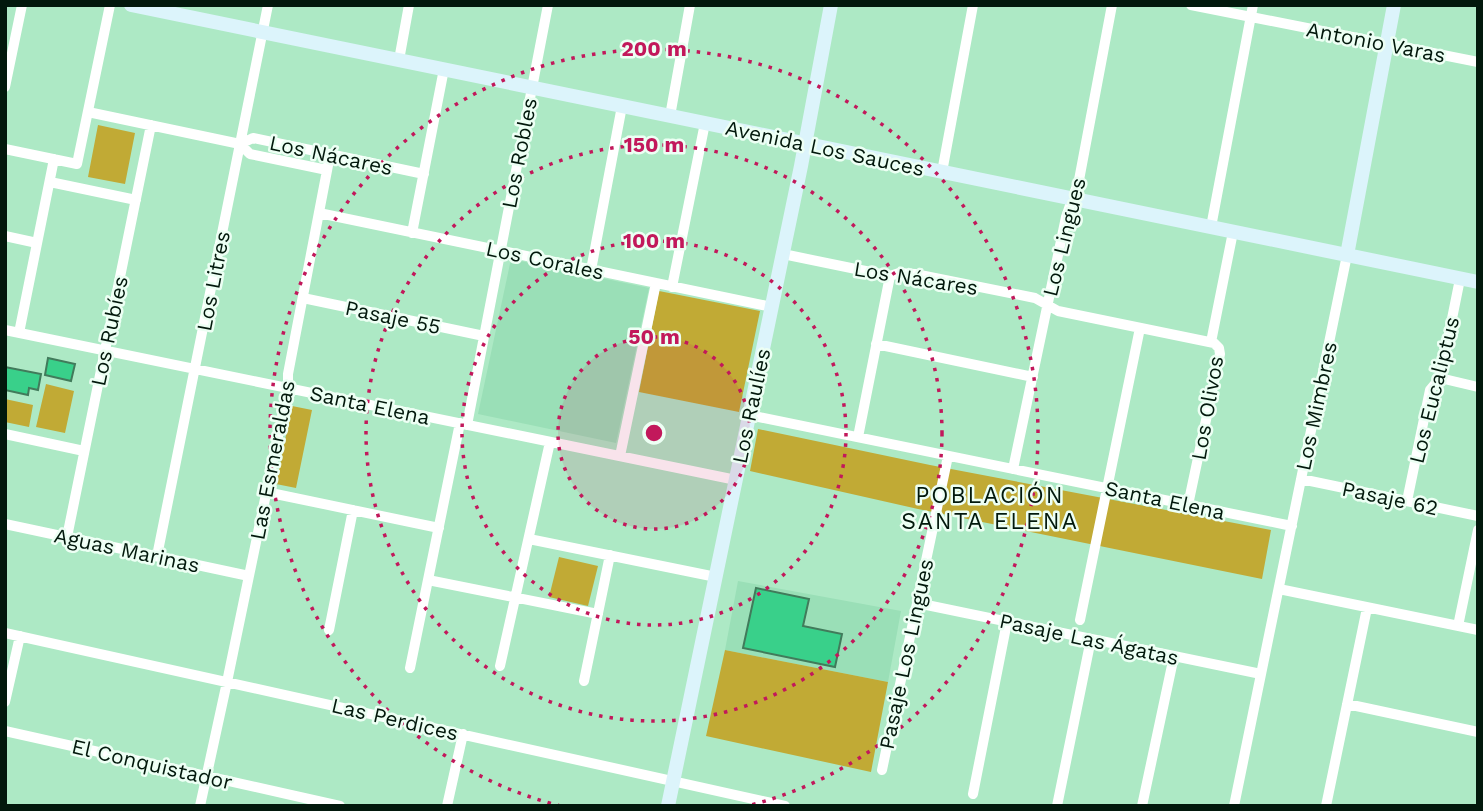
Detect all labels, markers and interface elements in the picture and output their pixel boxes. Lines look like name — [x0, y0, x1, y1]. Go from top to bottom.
street label: Antonio Varas — [1304, 16, 1448, 68]
text: 200 m — [621, 36, 687, 61]
street label: Los Robles — [496, 96, 542, 210]
street label: Avenida Los Sauces — [723, 115, 927, 181]
street label: Los Nácares — [267, 130, 395, 180]
text: 150 m — [624, 132, 684, 157]
street label: Los Lingues — [1037, 175, 1091, 299]
text: 100 m — [623, 228, 685, 253]
street label: Los Litres — [191, 229, 235, 333]
street label: Los Corales — [484, 235, 606, 285]
street label: Los Nácares — [852, 256, 980, 300]
street label: Los Rubíes — [85, 274, 133, 388]
street label: Pasaje 55 — [343, 295, 443, 339]
street label: Los Eucaliptus — [1404, 314, 1464, 466]
text: 50 m — [628, 324, 680, 349]
street label: Los Mimbres — [1290, 339, 1342, 473]
street label: Los Raulíes — [727, 346, 775, 466]
street label: Los Olivos — [1186, 354, 1228, 462]
street label: Las Esmeraldas — [244, 378, 300, 542]
street label: Santa Elena — [308, 380, 432, 430]
centre of rings — [642, 421, 666, 445]
street label: Santa Elena — [1103, 475, 1227, 525]
street label: Pasaje 62 — [1340, 476, 1440, 520]
district label: POBLACIÓN SANTA ELENA — [901, 481, 1079, 535]
street label: Aguas Marinas — [52, 522, 202, 578]
street label: Pasaje Los Lingues — [874, 556, 938, 752]
street label: Pasaje Las Ágatas — [997, 608, 1181, 670]
street label: Las Perdices — [329, 692, 461, 746]
street label: El Conquistador — [69, 733, 235, 795]

